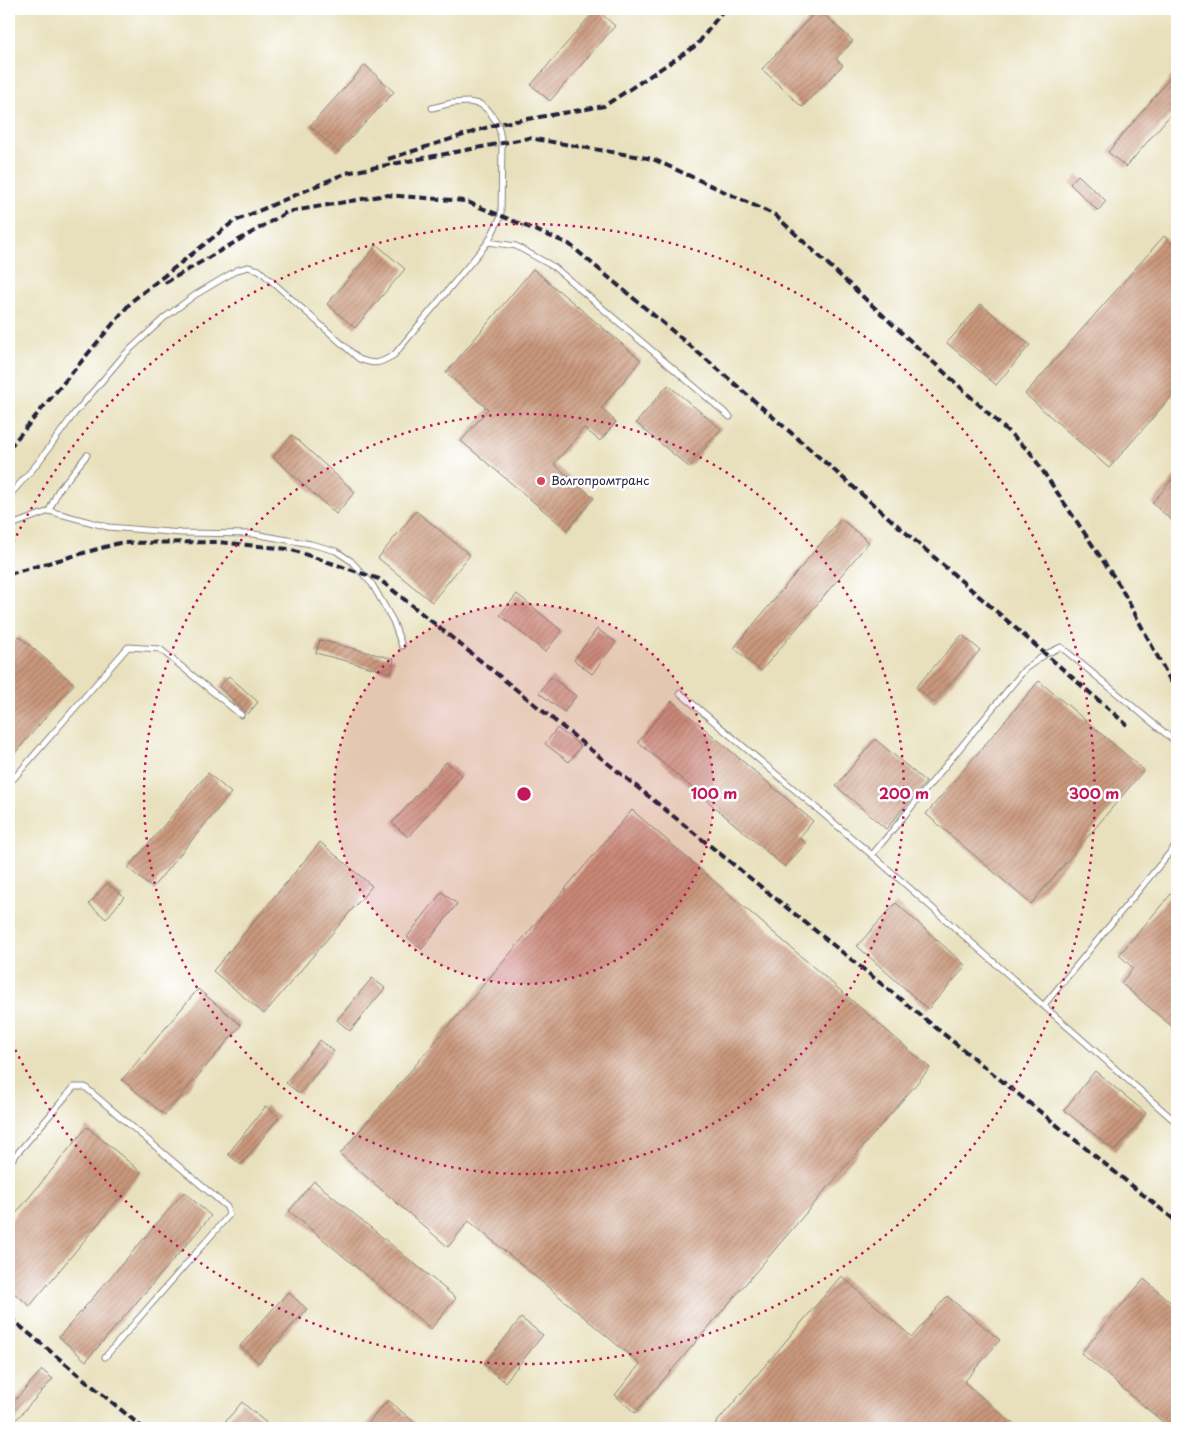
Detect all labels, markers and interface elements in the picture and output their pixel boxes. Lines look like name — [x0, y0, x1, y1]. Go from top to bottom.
place label: Волгопромтранс — [551, 471, 649, 489]
marker: Волгопромтранс — [535, 475, 547, 487]
text: 100 m — [691, 781, 737, 804]
text: 200 m — [879, 781, 929, 804]
text: 300 m — [1069, 781, 1119, 804]
centre of rings — [515, 785, 533, 803]

